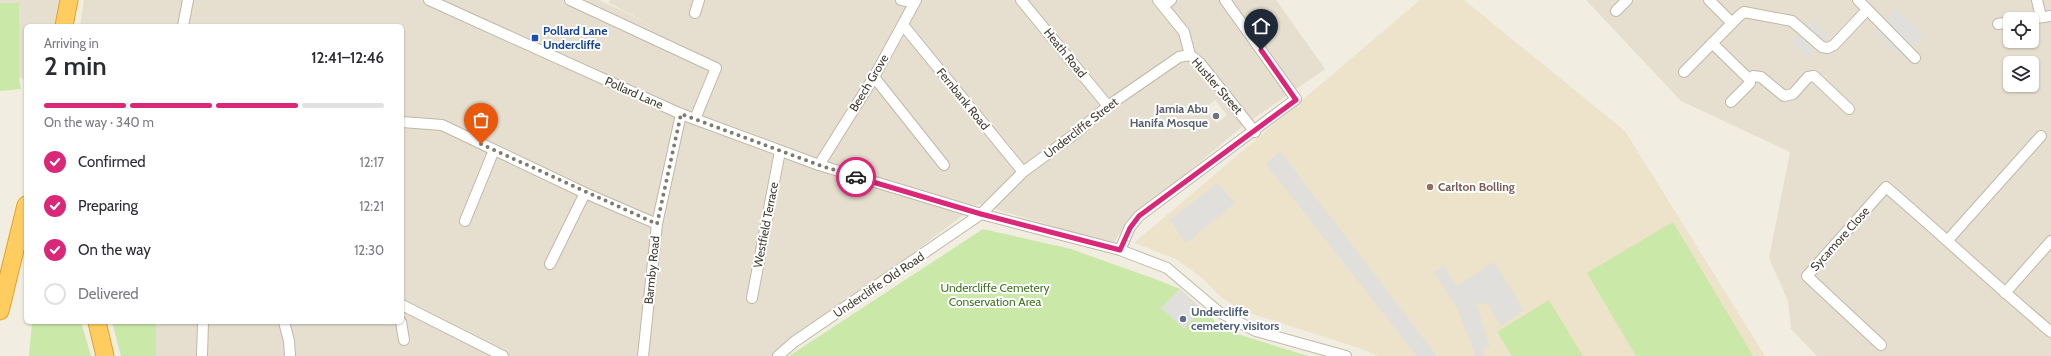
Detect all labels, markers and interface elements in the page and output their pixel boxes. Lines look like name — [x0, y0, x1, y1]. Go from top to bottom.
pin — [1244, 9, 1278, 50]
map controls — [2003, 12, 2039, 92]
button: locate — [2003, 12, 2039, 48]
icon: home — [1250, 15, 1272, 37]
place label: Pollard Lane Undercliffe — [543, 23, 607, 52]
street label: Heath Road — [1041, 25, 1090, 80]
marker: Pollard Lane Undercliffe — [530, 33, 540, 43]
text: Arriving in — [44, 35, 99, 51]
text: 12:41–12:46 — [311, 49, 384, 67]
text: 2 min — [44, 50, 107, 82]
street label: Beech Grove — [846, 51, 892, 114]
street label: Hustler Street — [1189, 54, 1246, 117]
button: layers — [2003, 56, 2039, 92]
street label: Fernbank Road — [934, 65, 993, 133]
street label: Pollard Lane — [603, 73, 666, 112]
street label: Undercliffe Street — [1041, 94, 1121, 161]
place label: Jamia Abu Hanifa Mosque — [1130, 101, 1208, 130]
pin — [464, 103, 498, 144]
icon: bag — [470, 109, 492, 131]
marker: Jamia Abu Hanifa Mosque — [1211, 111, 1221, 121]
text: On the way · 340 m — [44, 114, 154, 130]
icon: check — [44, 151, 66, 173]
text: Confirmed — [78, 153, 146, 171]
text: 12:17 — [359, 154, 384, 170]
courier — [836, 157, 876, 197]
icon: car — [845, 166, 867, 188]
place label: Carlton Bolling — [1438, 179, 1515, 194]
street label: Westfield Terrace — [750, 181, 781, 269]
marker: Carlton Bolling — [1425, 182, 1435, 192]
icon: check — [44, 195, 66, 217]
text: Preparing — [78, 197, 138, 215]
text: 12:21 — [359, 198, 384, 214]
street label: Sycamore Close — [1807, 203, 1872, 274]
street label: Barmby Road — [640, 235, 663, 305]
icon: check — [44, 239, 66, 261]
text: On the way — [78, 241, 151, 259]
text: 12:30 — [354, 242, 384, 258]
street label: Undercliffe Old Road — [830, 249, 927, 321]
park label: Undercliffe Cemetery Conservation Area — [940, 280, 1050, 309]
text: Delivered — [78, 285, 139, 303]
place label: Undercliffe cemetery visitors — [1191, 304, 1279, 333]
marker: Undercliffe cemetery visitors — [1178, 314, 1188, 324]

